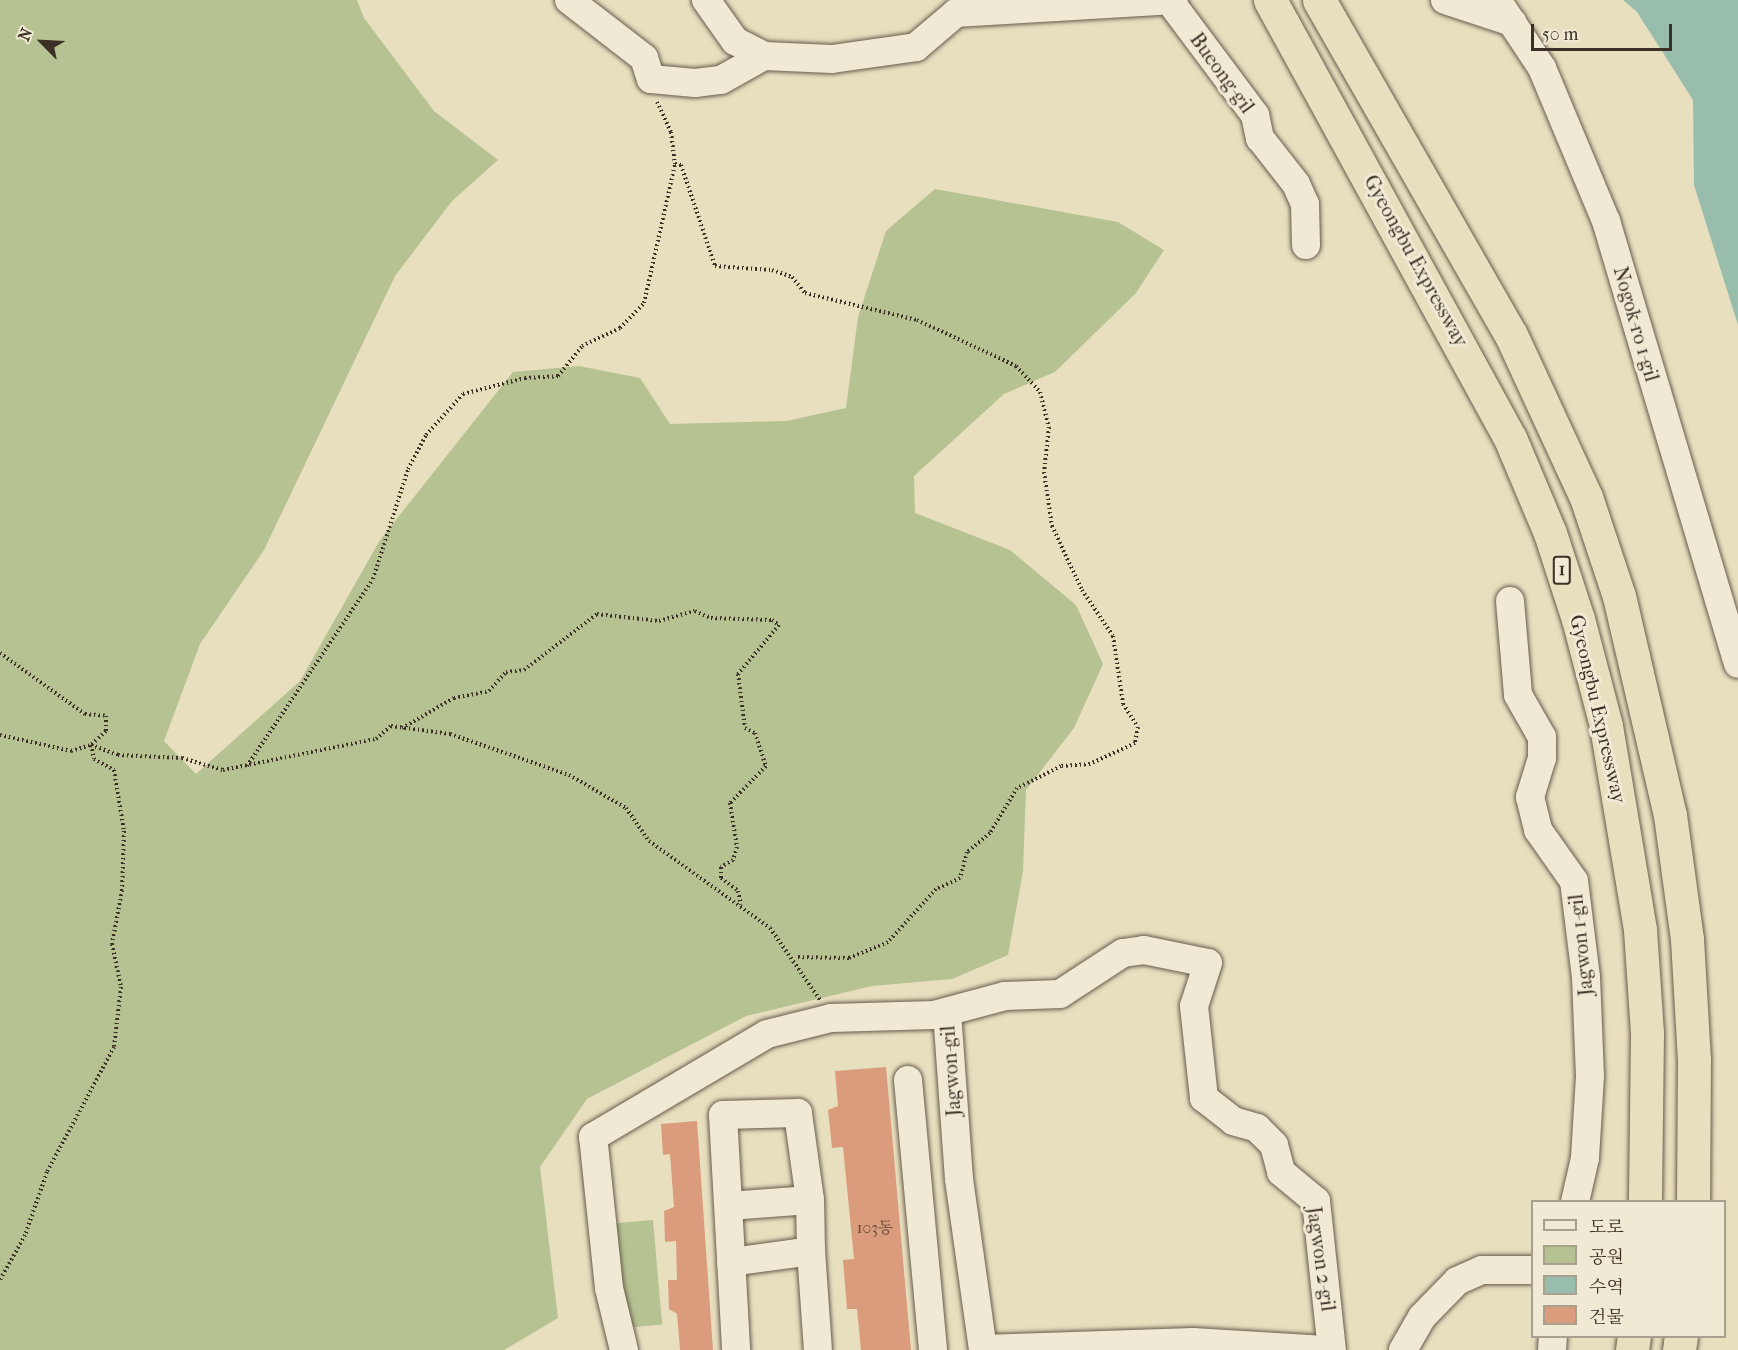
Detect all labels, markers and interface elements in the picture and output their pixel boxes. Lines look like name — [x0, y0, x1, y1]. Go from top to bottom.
north arrow — [12, 12, 72, 72]
scale bar — [1534, 12, 1675, 50]
text: 50 m — [1542, 24, 1578, 45]
text: N — [14, 25, 36, 44]
street label: Bueong-gil — [1185, 28, 1259, 118]
street label: Gyeongbu Expressway — [1359, 171, 1473, 351]
street label: Nogok-ro 1-gil — [1608, 264, 1664, 384]
road number: 1 — [1552, 555, 1572, 585]
street label: Gyeongbu Expressway — [1565, 612, 1631, 806]
street label: Jagwon 1-gil — [1564, 893, 1598, 997]
street label: Jagwon-gil — [936, 1025, 966, 1117]
legend — [1531, 1200, 1726, 1338]
street label: Jagwon 2-gil — [1302, 1205, 1340, 1313]
text: 도로 — [1589, 1217, 1624, 1238]
house number: 103동 — [857, 1218, 893, 1238]
text: 공원 — [1589, 1247, 1624, 1268]
text: 수역 — [1589, 1277, 1624, 1298]
text: 건물 — [1589, 1307, 1624, 1328]

